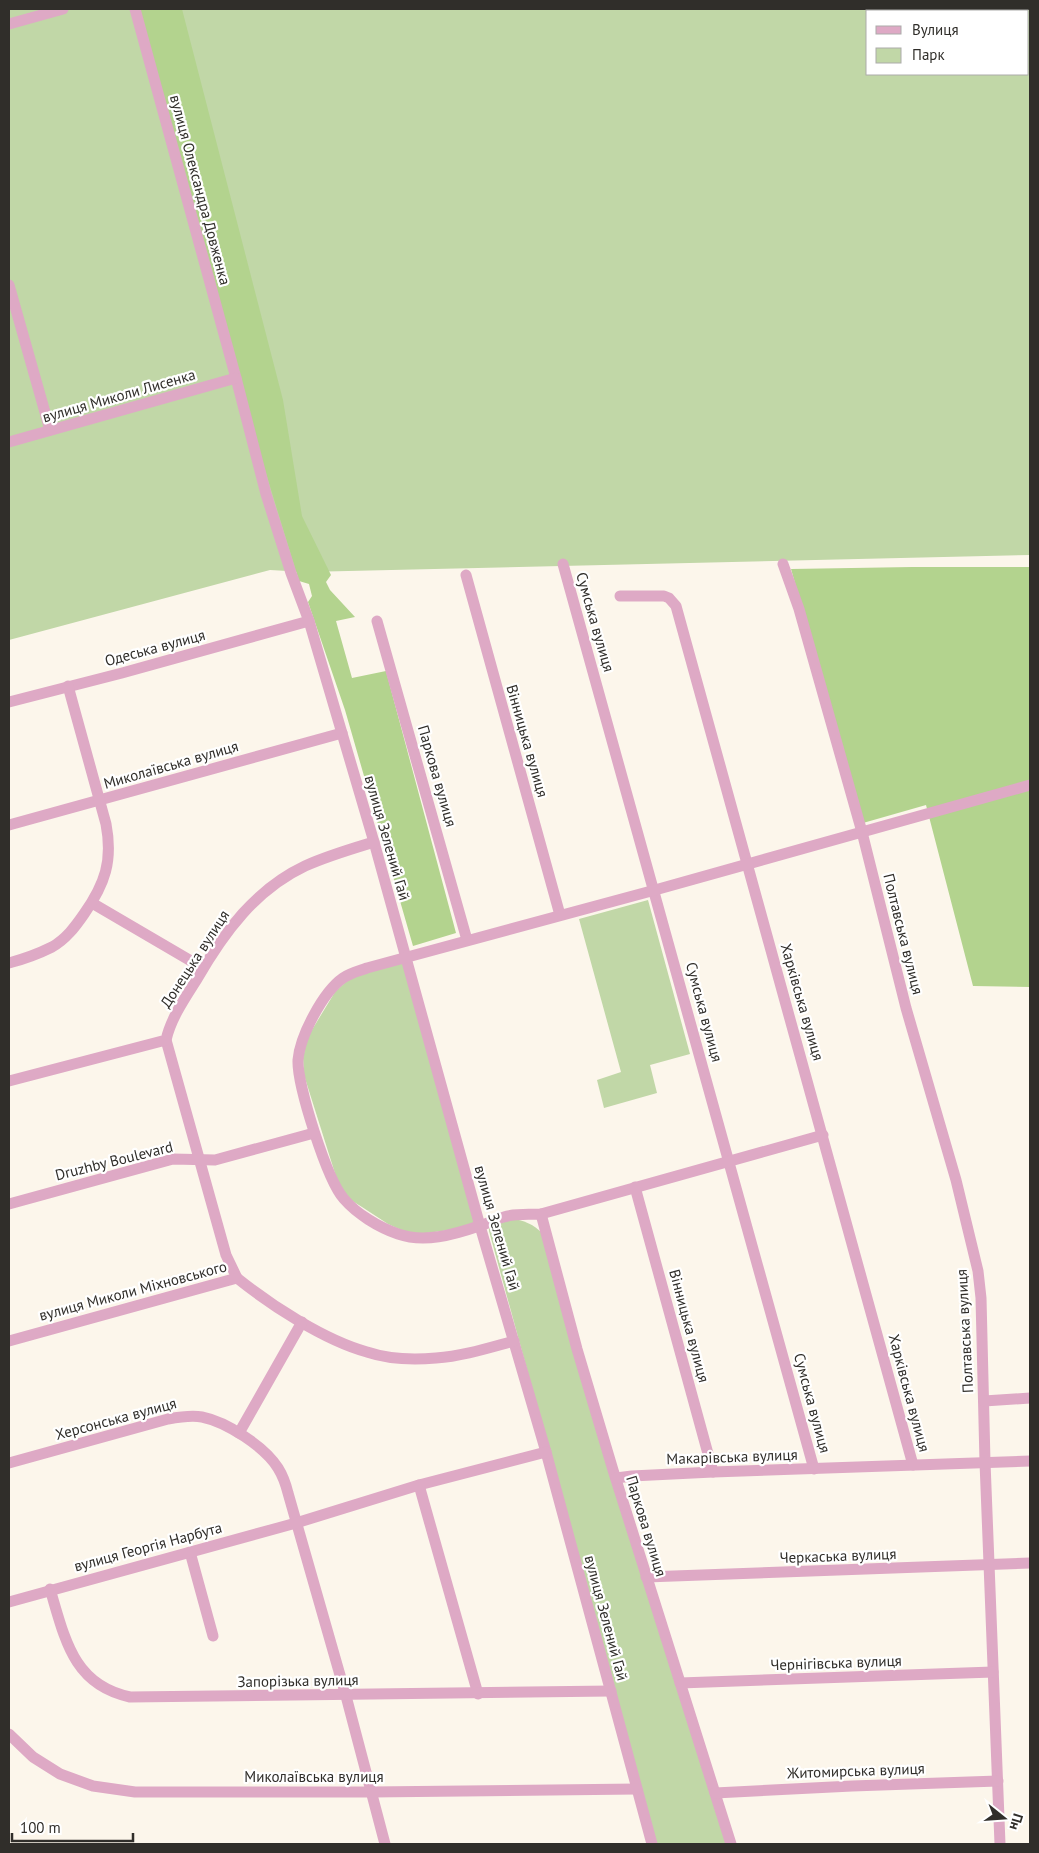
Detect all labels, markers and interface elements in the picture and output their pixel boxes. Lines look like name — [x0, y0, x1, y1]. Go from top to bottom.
legend — [866, 10, 1029, 75]
text: Вулиця — [912, 20, 959, 39]
text: Парк — [912, 45, 945, 64]
street label: вулиця Олександра Довженка — [166, 93, 235, 287]
street label: вулиця Миколи Лисенка — [40, 365, 198, 426]
street label: Сумська вулиця — [572, 570, 619, 674]
street label: Одеська вулиця — [103, 625, 207, 670]
street label: Вінницька вулиця — [502, 682, 553, 799]
street label: Паркова вулиця — [414, 723, 461, 829]
street label: Миколаївська вулиця — [101, 736, 240, 793]
street label: вулиця Зелений Гай — [361, 773, 414, 902]
street label: Полтавська вулиця — [879, 871, 928, 996]
street label: Донецька вулиця — [156, 906, 233, 1011]
street label: Харківська вулиця — [777, 941, 828, 1063]
street label: Сумська вулиця — [682, 960, 727, 1064]
street label: Druzhby Boulevard — [53, 1137, 175, 1184]
street label: вулиця Зелений Гай — [471, 1163, 524, 1292]
street label: вулиця Миколи Міхновського — [37, 1256, 229, 1325]
street label: Вінницька вулиця — [665, 1267, 714, 1385]
street label: Полтавська вулиця — [952, 1269, 977, 1393]
street label: Харківська вулиця — [885, 1332, 934, 1454]
street label: Сумська вулиця — [790, 1351, 835, 1455]
street label: Херсонська вулиця — [53, 1393, 179, 1444]
street label: Макарівська вулиця — [666, 1445, 798, 1468]
street label: Паркова вулиця — [622, 1473, 671, 1579]
street label: вулиця Георгія Нарбута — [72, 1518, 224, 1575]
street label: Черкаська вулиця — [779, 1544, 897, 1567]
street label: вулиця Зелений Гай — [581, 1553, 632, 1683]
street label: Чернігівська вулиця — [770, 1651, 902, 1674]
street label: Запорізька вулиця — [237, 1670, 359, 1691]
street label: Житомирська вулиця — [786, 1759, 925, 1782]
street label: Миколаївська вулиця — [244, 1767, 384, 1786]
north arrow — [979, 1793, 1029, 1843]
scale bar — [12, 1810, 134, 1842]
text: Пн — [1005, 1811, 1027, 1832]
text: 100 m — [20, 1818, 61, 1837]

